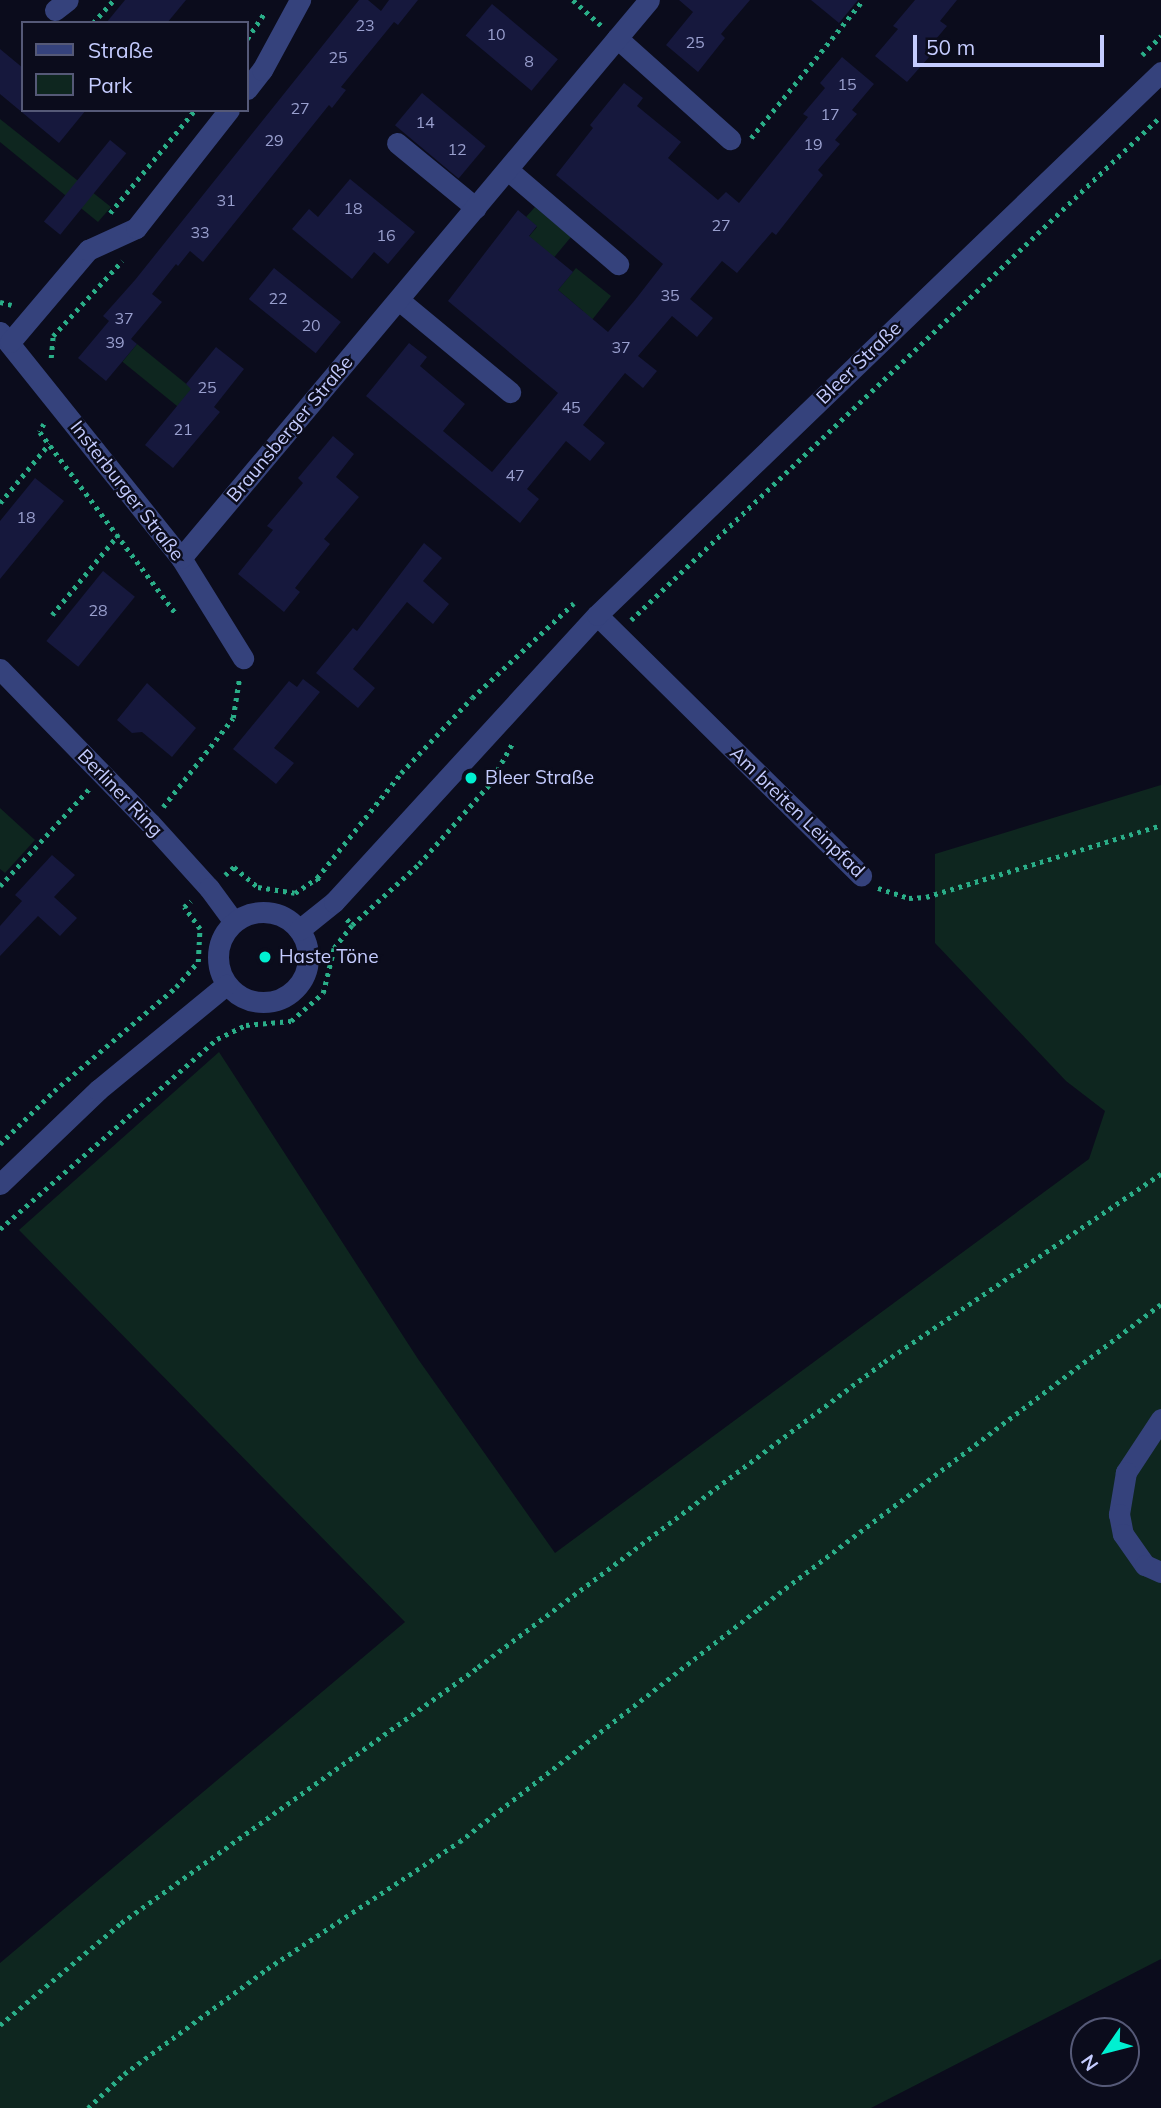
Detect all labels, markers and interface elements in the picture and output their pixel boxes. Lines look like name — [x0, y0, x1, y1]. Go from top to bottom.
house number: 23 — [355, 15, 375, 35]
legend — [21, 21, 248, 112]
scale bar — [916, 21, 1107, 65]
house number: 10 — [486, 24, 506, 44]
house number: 25 — [685, 32, 705, 52]
text: 50 m — [926, 34, 975, 60]
text: Straße — [88, 37, 153, 63]
house number: 25 — [328, 47, 348, 67]
house number: 8 — [524, 51, 534, 71]
text: Park — [88, 72, 132, 98]
house number: 15 — [837, 74, 857, 94]
house number: 27 — [290, 98, 310, 118]
house number: 17 — [820, 104, 840, 124]
house number: 14 — [415, 112, 435, 132]
house number: 29 — [264, 130, 284, 150]
house number: 19 — [803, 134, 823, 154]
house number: 12 — [447, 139, 467, 159]
house number: 31 — [216, 190, 236, 210]
house number: 18 — [343, 198, 363, 218]
house number: 27 — [711, 215, 731, 235]
house number: 33 — [190, 222, 210, 242]
house number: 16 — [376, 225, 396, 245]
house number: 35 — [660, 285, 680, 305]
house number: 22 — [268, 288, 288, 308]
house number: 37 — [114, 308, 134, 328]
house number: 20 — [301, 315, 321, 335]
street label: Bleer Straße — [812, 317, 906, 409]
house number: 39 — [105, 332, 125, 352]
house number: 37 — [611, 337, 631, 357]
street label: Braunsberger Straße — [222, 351, 358, 507]
house number: 25 — [197, 377, 217, 397]
house number: 45 — [561, 397, 581, 417]
street label: Insterburger Straße — [65, 417, 189, 565]
house number: 21 — [173, 419, 193, 439]
house number: 47 — [505, 465, 525, 485]
house number: 18 — [16, 507, 36, 527]
house number: 28 — [88, 600, 108, 620]
street label: Am breiten Leinpfad — [725, 742, 869, 882]
street label: Berliner Ring — [73, 745, 167, 841]
place label: Bleer Straße — [485, 767, 594, 789]
marker: Bleer Straße — [463, 770, 479, 786]
place label: Haste Töne — [279, 946, 378, 968]
marker: Haste Töne — [257, 949, 273, 965]
north arrow — [1070, 2017, 1140, 2087]
text: N — [1075, 2050, 1103, 2076]

